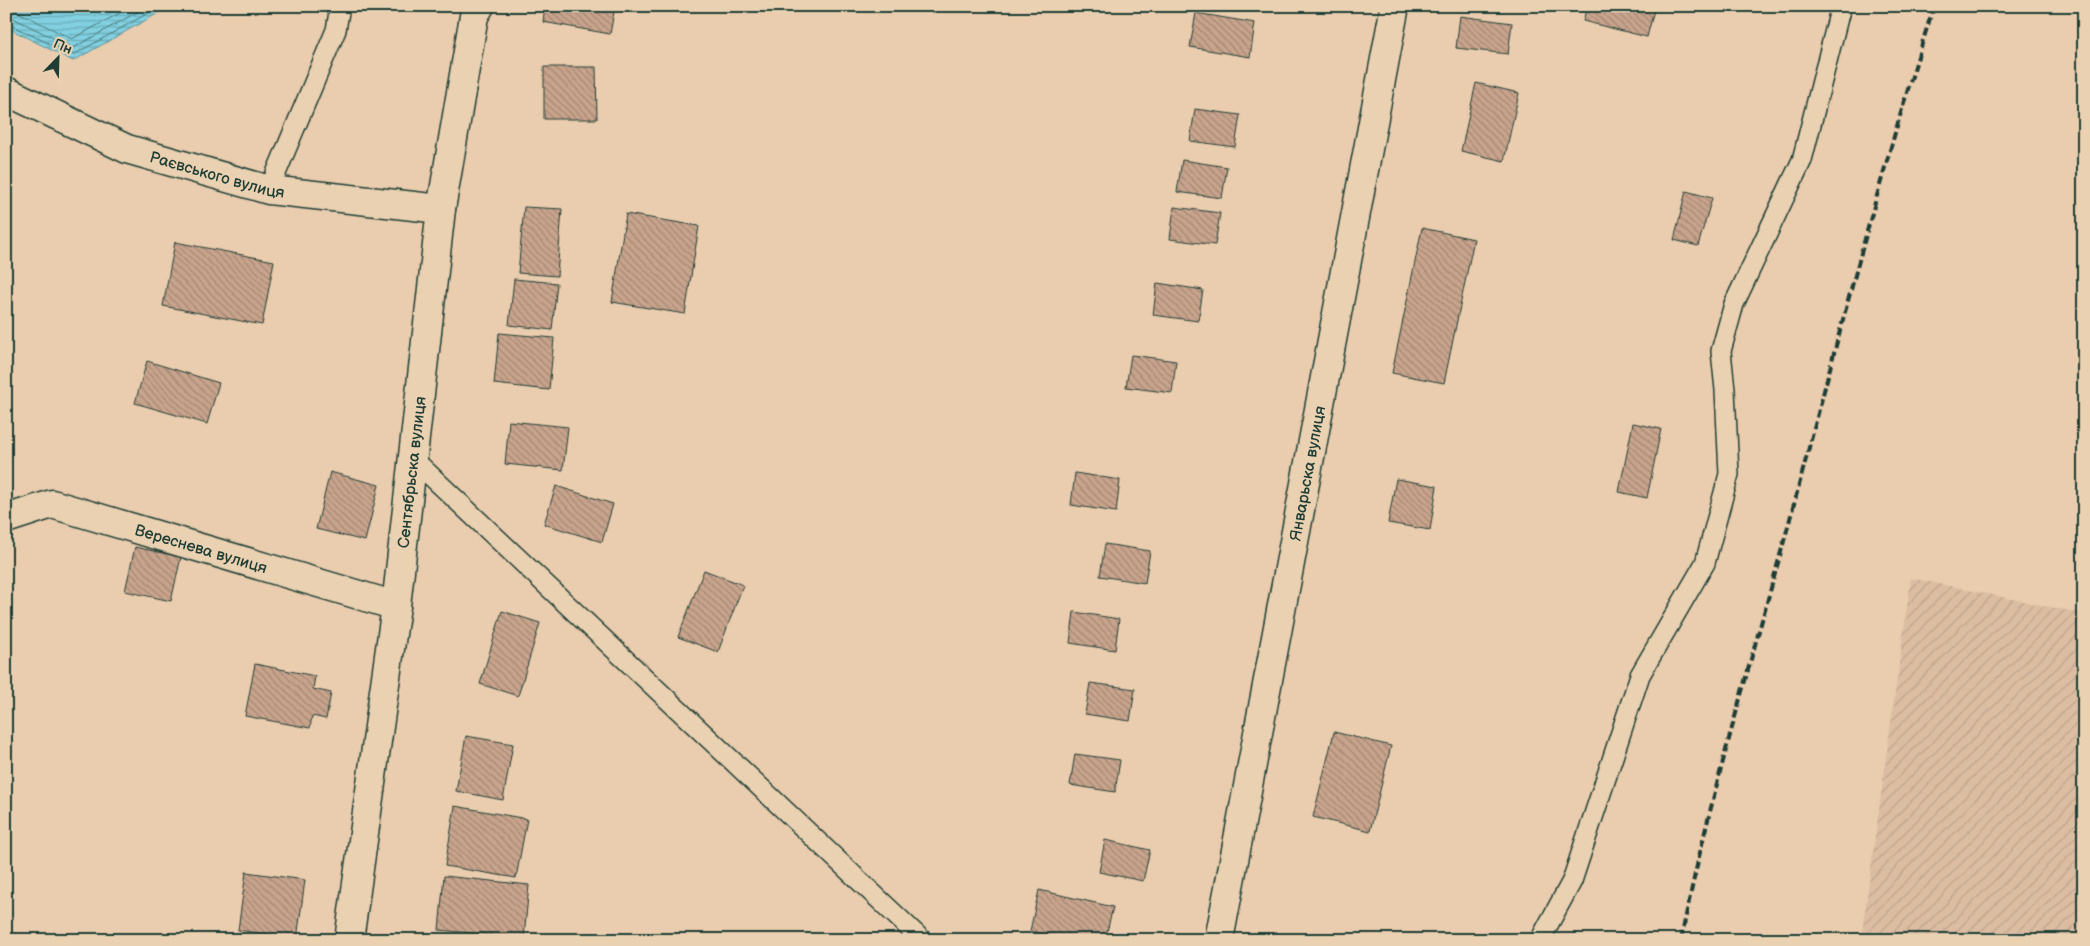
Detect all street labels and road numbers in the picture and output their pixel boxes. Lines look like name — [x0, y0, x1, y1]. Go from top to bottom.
street label: Раєвського вулиця — [147, 148, 286, 203]
street label: Сентябрьска вулиця — [395, 395, 431, 549]
street label: Январьска вулиця — [1286, 404, 1330, 543]
street label: Вереснева вулиця — [132, 521, 269, 578]

